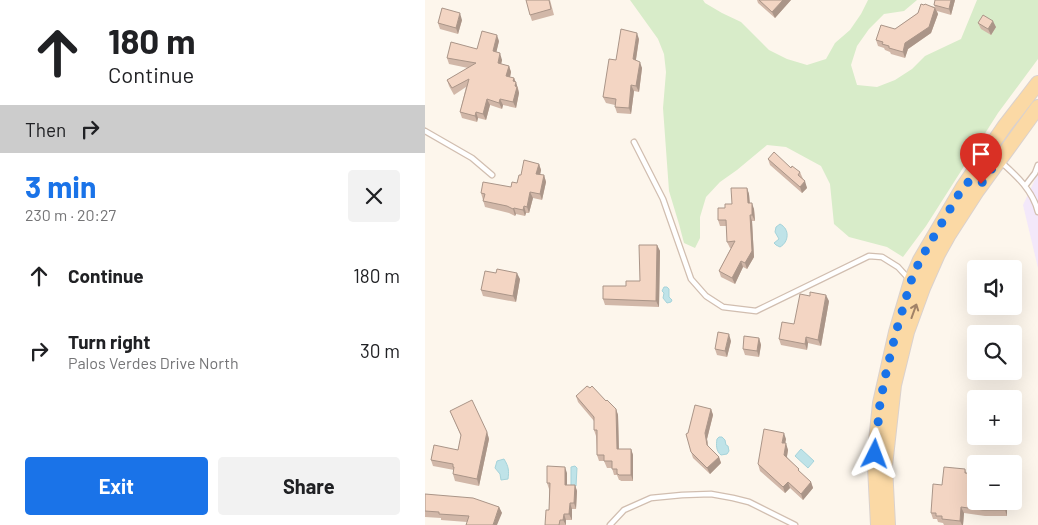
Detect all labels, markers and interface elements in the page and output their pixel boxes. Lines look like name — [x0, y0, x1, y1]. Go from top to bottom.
text: 180 m — [108, 19, 196, 61]
icon: ahead — [25, 20, 90, 85]
text: Continue — [108, 61, 194, 87]
icon: right — [76, 115, 104, 143]
text: Then — [25, 118, 66, 141]
pin — [960, 133, 1002, 184]
icon: arrive — [967, 140, 995, 168]
text: 3 min — [25, 168, 96, 204]
button: close — [348, 170, 400, 222]
text: 230 m · 20:27 — [25, 205, 116, 224]
map controls — [967, 260, 1022, 510]
button: sound — [967, 260, 1022, 315]
icon: ahead — [25, 262, 53, 290]
text: Continue — [68, 264, 144, 287]
text: 180 m — [353, 264, 400, 287]
one-way arrow — [910, 304, 919, 319]
button: search — [967, 325, 1022, 380]
text: Turn right — [68, 330, 150, 353]
icon: right — [25, 337, 53, 365]
text: 30 m — [360, 339, 400, 362]
text: Palos Verdes Drive North — [68, 353, 239, 372]
button: + — [967, 390, 1022, 445]
position arrow — [848, 427, 900, 479]
button: − — [967, 455, 1022, 510]
button: Exit — [25, 457, 208, 515]
button: Share — [218, 457, 400, 515]

